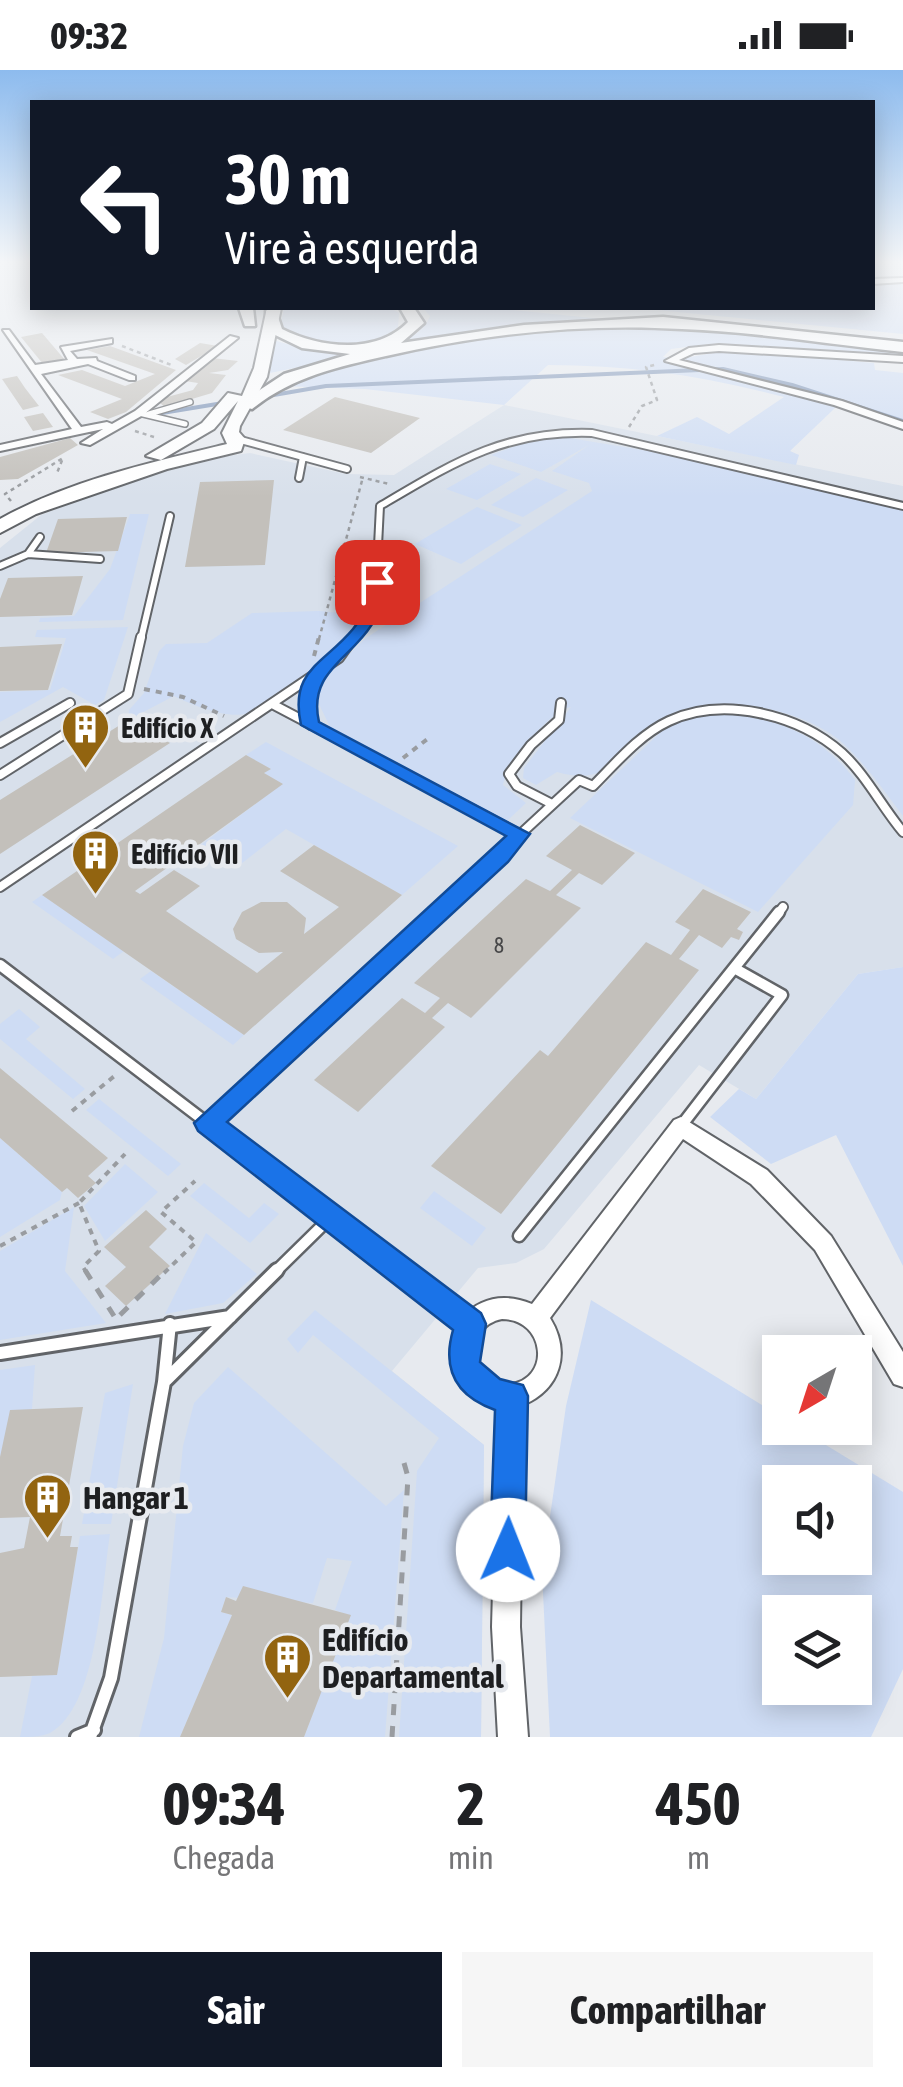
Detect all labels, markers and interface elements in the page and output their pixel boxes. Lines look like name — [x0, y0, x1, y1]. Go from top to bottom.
text: 09:32 — [50, 14, 128, 57]
text: 30 m — [225, 139, 351, 219]
icon: left — [60, 140, 190, 270]
text: Vire à esquerda — [225, 222, 480, 274]
pin — [335, 540, 420, 625]
icon: arrive — [350, 555, 405, 610]
building icon: Edifício X — [60, 702, 112, 770]
place label: Edifício X — [121, 712, 214, 744]
building icon: Edifício VII — [70, 828, 122, 896]
place label: Edifício VII — [131, 838, 239, 870]
house number: 8 — [494, 932, 504, 958]
north arrow — [762, 1335, 872, 1445]
map controls — [762, 1335, 872, 1705]
button: sound — [762, 1465, 872, 1575]
building icon: Hangar 1 — [22, 1472, 74, 1540]
place label: Hangar 1 — [83, 1479, 189, 1516]
position arrow — [456, 1498, 560, 1602]
button: layers — [762, 1595, 872, 1705]
place label: Edifício Departamental — [322, 1621, 504, 1695]
building icon: Edifício Departamental — [261, 1632, 313, 1700]
text: 09:34 — [162, 1769, 286, 1838]
text: 2 — [457, 1769, 485, 1838]
text: 450 — [656, 1769, 741, 1838]
text: Chegada — [173, 1839, 275, 1876]
text: min — [448, 1839, 494, 1876]
text: m — [687, 1839, 710, 1876]
button: Sair — [30, 1952, 442, 2067]
button: Compartilhar — [462, 1952, 873, 2067]

